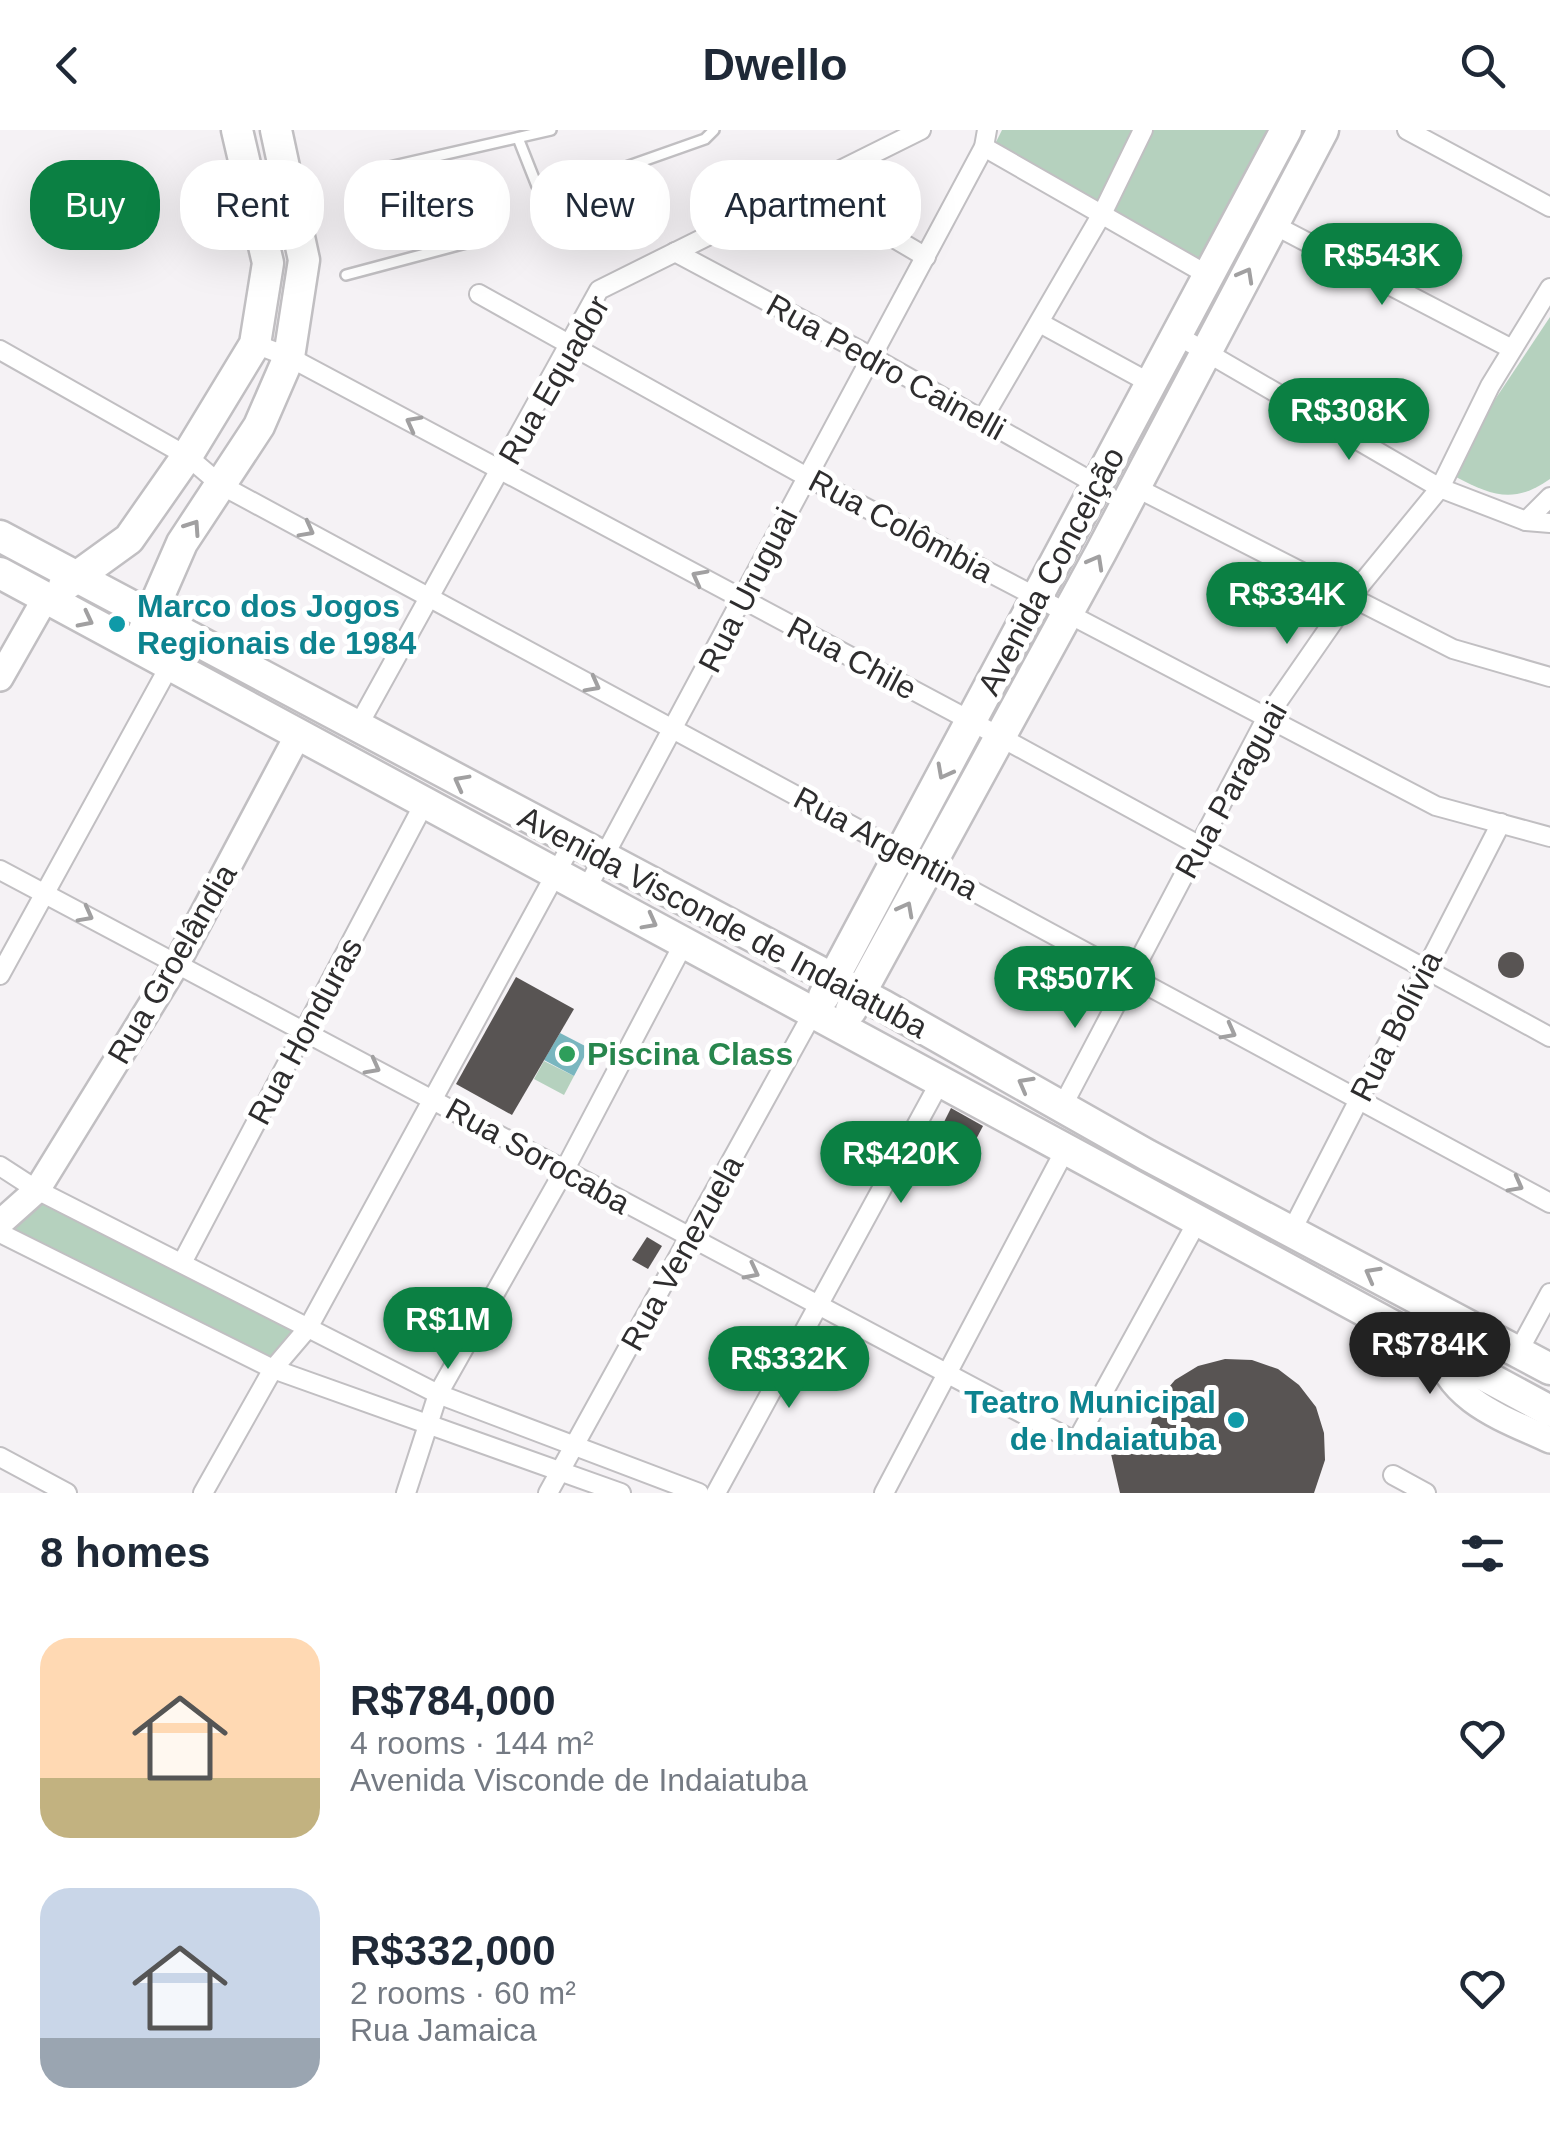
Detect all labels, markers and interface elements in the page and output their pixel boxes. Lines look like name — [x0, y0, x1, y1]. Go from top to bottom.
icon: back — [40, 38, 95, 93]
icon: search — [1455, 38, 1510, 93]
text: Dwello — [702, 39, 848, 90]
chip: Buy — [30, 160, 160, 250]
chip: Rent — [180, 160, 324, 250]
chip: Filters — [344, 160, 510, 250]
chip: New — [530, 160, 670, 250]
chip: Apartment — [690, 160, 921, 250]
pin: R$543K — [1301, 223, 1463, 308]
text: R$543K — [1323, 237, 1441, 273]
one-way arrow — [1234, 267, 1254, 285]
street label: Rua Pedro Cainelli — [761, 287, 1011, 447]
street label: Rua Equador — [491, 289, 617, 471]
pin: R$308K — [1268, 378, 1430, 463]
text: R$308K — [1290, 392, 1408, 428]
one-way arrow — [405, 416, 423, 436]
street label: Avenida Conceição — [971, 441, 1131, 701]
street label: Rua Colômbia — [803, 463, 999, 590]
street label: Rua Uruguai — [691, 502, 805, 678]
one-way arrow — [297, 518, 315, 538]
one-way arrow — [181, 519, 199, 538]
one-way arrow — [1083, 555, 1103, 573]
pin: R$334K — [1206, 562, 1368, 647]
one-way arrow — [692, 570, 710, 589]
text: R$334K — [1228, 576, 1346, 612]
place label: Marco dos Jogos Regionais de 1984 — [137, 588, 416, 661]
one-way arrow — [75, 608, 93, 627]
street label: Rua Chile — [782, 609, 922, 707]
marker: Marco dos Jogos Regionais de 1984 — [106, 613, 128, 635]
one-way arrow — [582, 673, 600, 692]
street label: Rua Paraguai — [1168, 696, 1294, 884]
one-way arrow — [936, 761, 956, 779]
one-way arrow — [454, 775, 472, 794]
street label: Rua Argentina — [788, 779, 984, 907]
street label: Avenida Visconde de Indaiatuba — [512, 799, 934, 1045]
street label: Rua Groelândia — [100, 858, 244, 1070]
one-way arrow — [894, 902, 914, 920]
one-way arrow — [76, 903, 94, 922]
one-way arrow — [639, 909, 657, 929]
street label: Rua Honduras — [241, 931, 369, 1131]
street label: Rua Bolívia — [1343, 945, 1449, 1107]
pin: R$507K — [994, 946, 1156, 1031]
text: R$507K — [1016, 960, 1134, 996]
one-way arrow — [1219, 1020, 1237, 1039]
place label: Piscina Class — [587, 1036, 793, 1072]
marker: Piscina Class — [556, 1043, 578, 1065]
one-way arrow — [363, 1055, 381, 1075]
one-way arrow — [1018, 1077, 1036, 1096]
street label: Rua Sorocaba — [440, 1091, 636, 1221]
pin: R$420K — [820, 1121, 982, 1206]
text: R$420K — [842, 1135, 960, 1171]
street label: Rua Venezuela — [614, 1149, 750, 1357]
one-way arrow — [1506, 1173, 1524, 1192]
one-way arrow — [741, 1260, 759, 1279]
one-way arrow — [1364, 1266, 1382, 1286]
pin: R$1M — [389, 1287, 507, 1372]
text: R$1M — [405, 1301, 491, 1337]
pin: R$784K — [1349, 1312, 1511, 1397]
pin: R$332K — [708, 1326, 870, 1411]
text: R$784K — [1371, 1326, 1489, 1362]
text: R$332K — [730, 1340, 848, 1376]
place label: Teatro Municipal de Indaiatuba — [964, 1384, 1216, 1457]
marker: Teatro Municipal de Indaiatuba — [1225, 1409, 1247, 1431]
icon: filters — [1455, 1526, 1510, 1581]
text: 8 homes — [40, 1529, 210, 1576]
text: R$784,000 — [350, 1677, 556, 1724]
icon: home — [120, 1678, 240, 1798]
icon: heart — [1455, 1711, 1510, 1766]
text: 4 rooms · 144 m² — [350, 1725, 594, 1761]
text: Avenida Visconde de Indaiatuba — [350, 1762, 808, 1798]
text: R$332,000 — [350, 1927, 556, 1974]
icon: home — [120, 1928, 240, 2048]
icon: heart — [1455, 1961, 1510, 2016]
text: 2 rooms · 60 m² — [350, 1975, 576, 2011]
text: Rua Jamaica — [350, 2012, 537, 2048]

